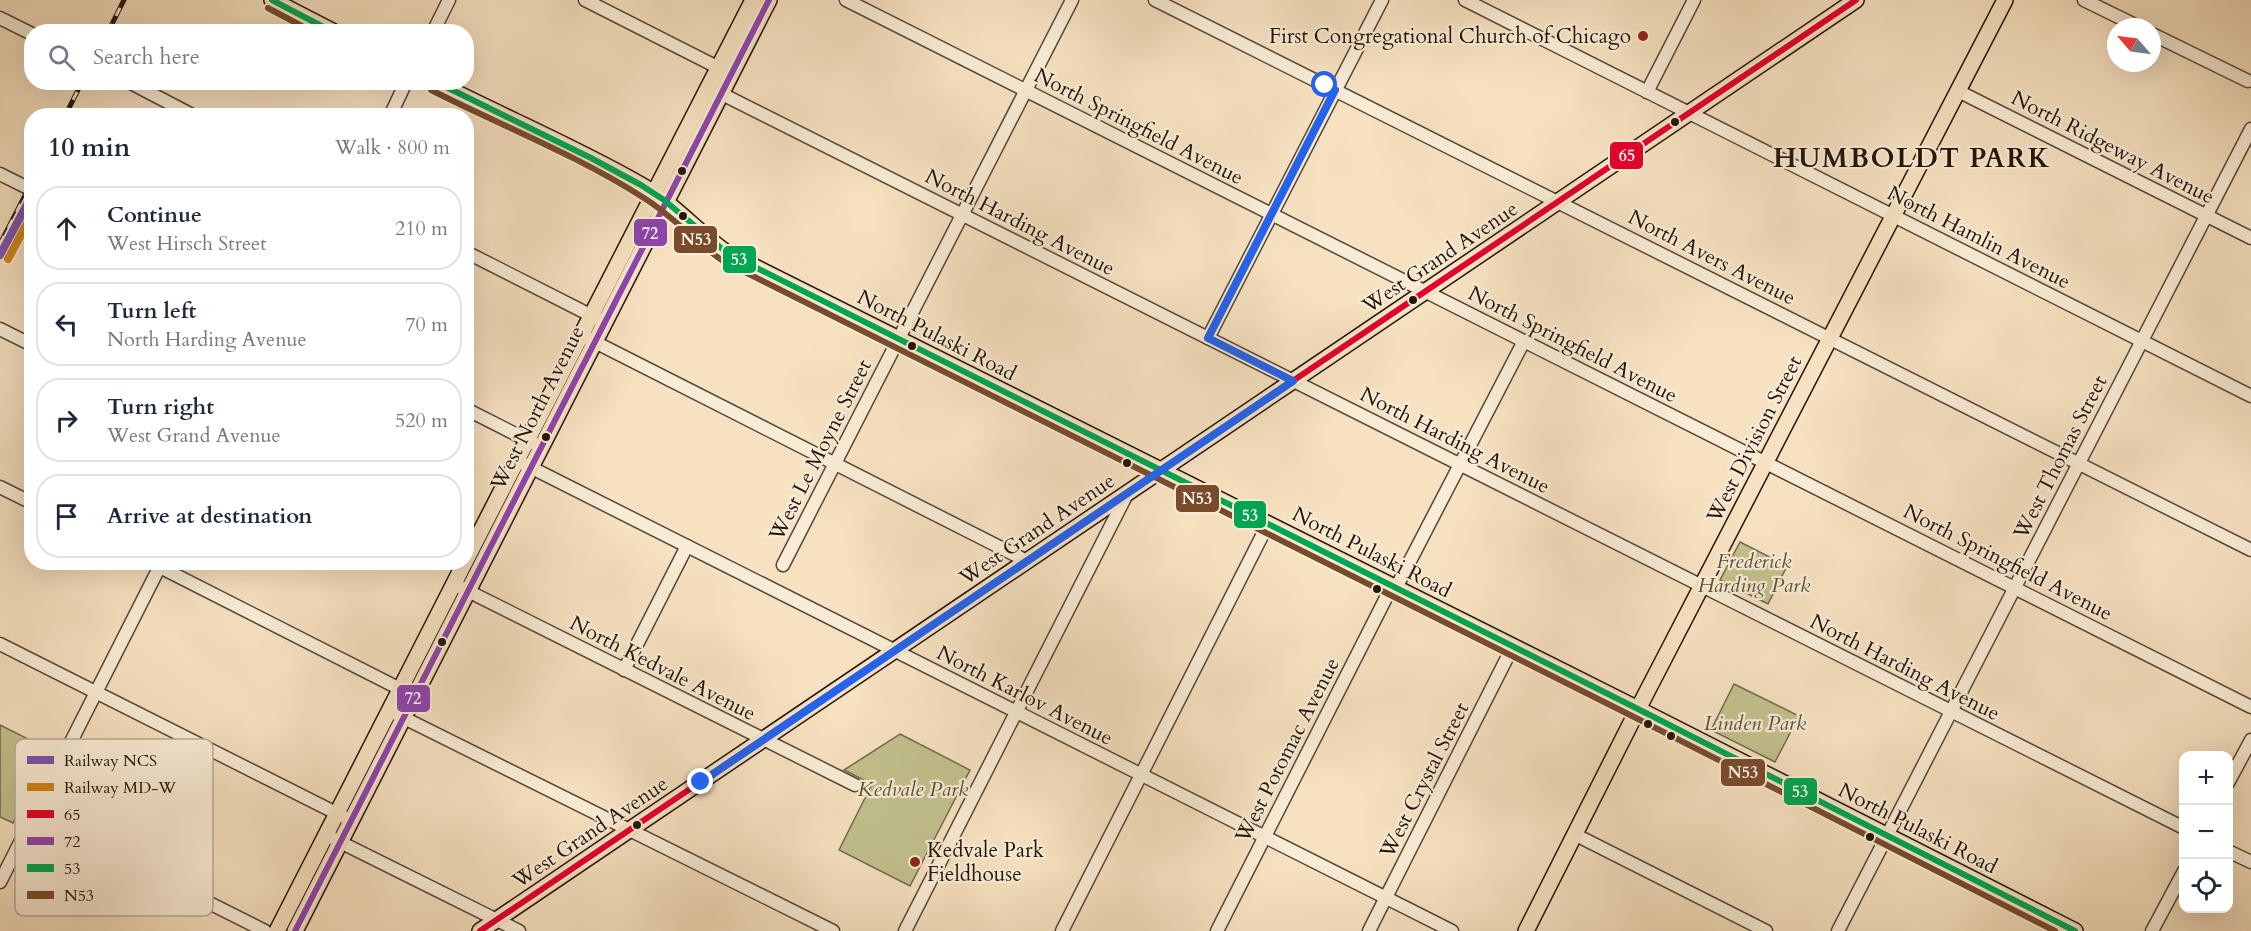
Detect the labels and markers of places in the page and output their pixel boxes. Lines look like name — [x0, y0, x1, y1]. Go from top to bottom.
place label: First Congregational Church of Chicago — [1269, 22, 1631, 51]
marker: First Congregational Church of Chicago — [1636, 29, 1650, 43]
unlabelled marker — [1669, 116, 1681, 128]
unlabelled marker — [676, 165, 688, 177]
unlabelled marker — [677, 210, 689, 222]
unlabelled marker — [1407, 294, 1419, 306]
unlabelled marker — [906, 340, 918, 352]
unlabelled marker — [540, 431, 552, 443]
unlabelled marker — [1121, 457, 1133, 469]
unlabelled marker — [1371, 583, 1383, 595]
unlabelled marker — [436, 636, 448, 648]
unlabelled marker — [1642, 718, 1654, 730]
unlabelled marker — [1665, 730, 1677, 742]
unlabelled marker — [631, 819, 643, 831]
unlabelled marker — [1864, 831, 1876, 843]
place label: Kedvale Park Fieldhouse — [927, 836, 1045, 889]
marker: Kedvale Park Fieldhouse — [908, 855, 922, 869]

